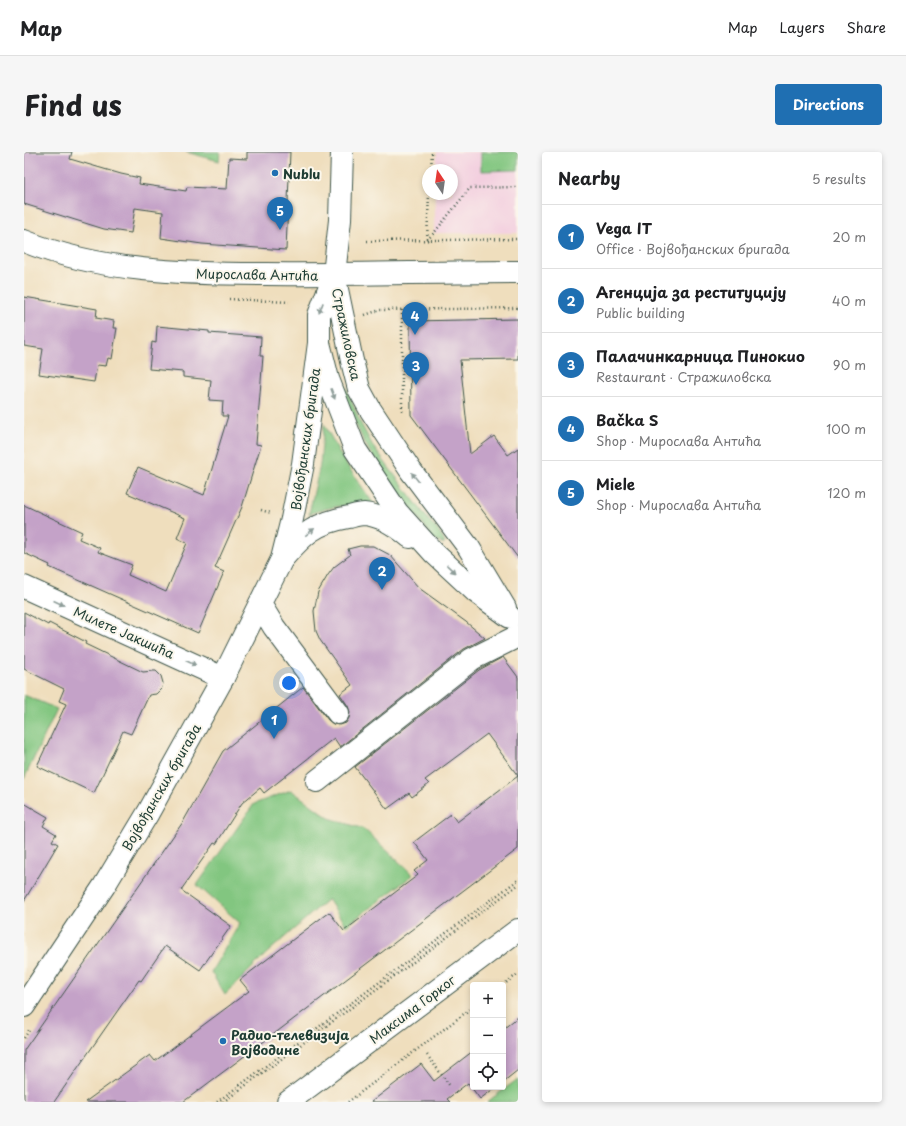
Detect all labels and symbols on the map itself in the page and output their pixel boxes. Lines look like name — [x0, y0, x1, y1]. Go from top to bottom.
place label: Nublu — [283, 164, 320, 183]
north arrow — [422, 164, 458, 200]
marker: Nublu — [270, 168, 280, 178]
pin: 5 — [267, 197, 293, 230]
street label: Мирослава Антића — [196, 263, 319, 285]
street label: Стражиловска — [328, 286, 366, 383]
one-way arrow — [318, 302, 324, 314]
pin: 4 — [402, 302, 428, 335]
pin: 3 — [403, 352, 429, 385]
street label: Војвођанских бригада — [286, 366, 325, 511]
one-way arrow — [331, 388, 337, 400]
one-way arrow — [411, 471, 420, 482]
one-way arrow — [304, 527, 315, 536]
pin: 2 — [369, 557, 395, 590]
one-way arrow — [447, 564, 456, 573]
one-way arrow — [54, 600, 65, 606]
street label: Милете Јакшића — [71, 601, 178, 663]
one-way arrow — [185, 660, 196, 666]
your location — [279, 673, 299, 693]
pin: 1 — [261, 706, 287, 739]
street label: Војвођанских бригада — [117, 719, 206, 854]
street label: Максима Горког — [365, 970, 459, 1048]
place label: Радио-телевизија Војводине — [231, 1025, 349, 1059]
marker: Радио-телевизија Војводине — [218, 1036, 228, 1046]

